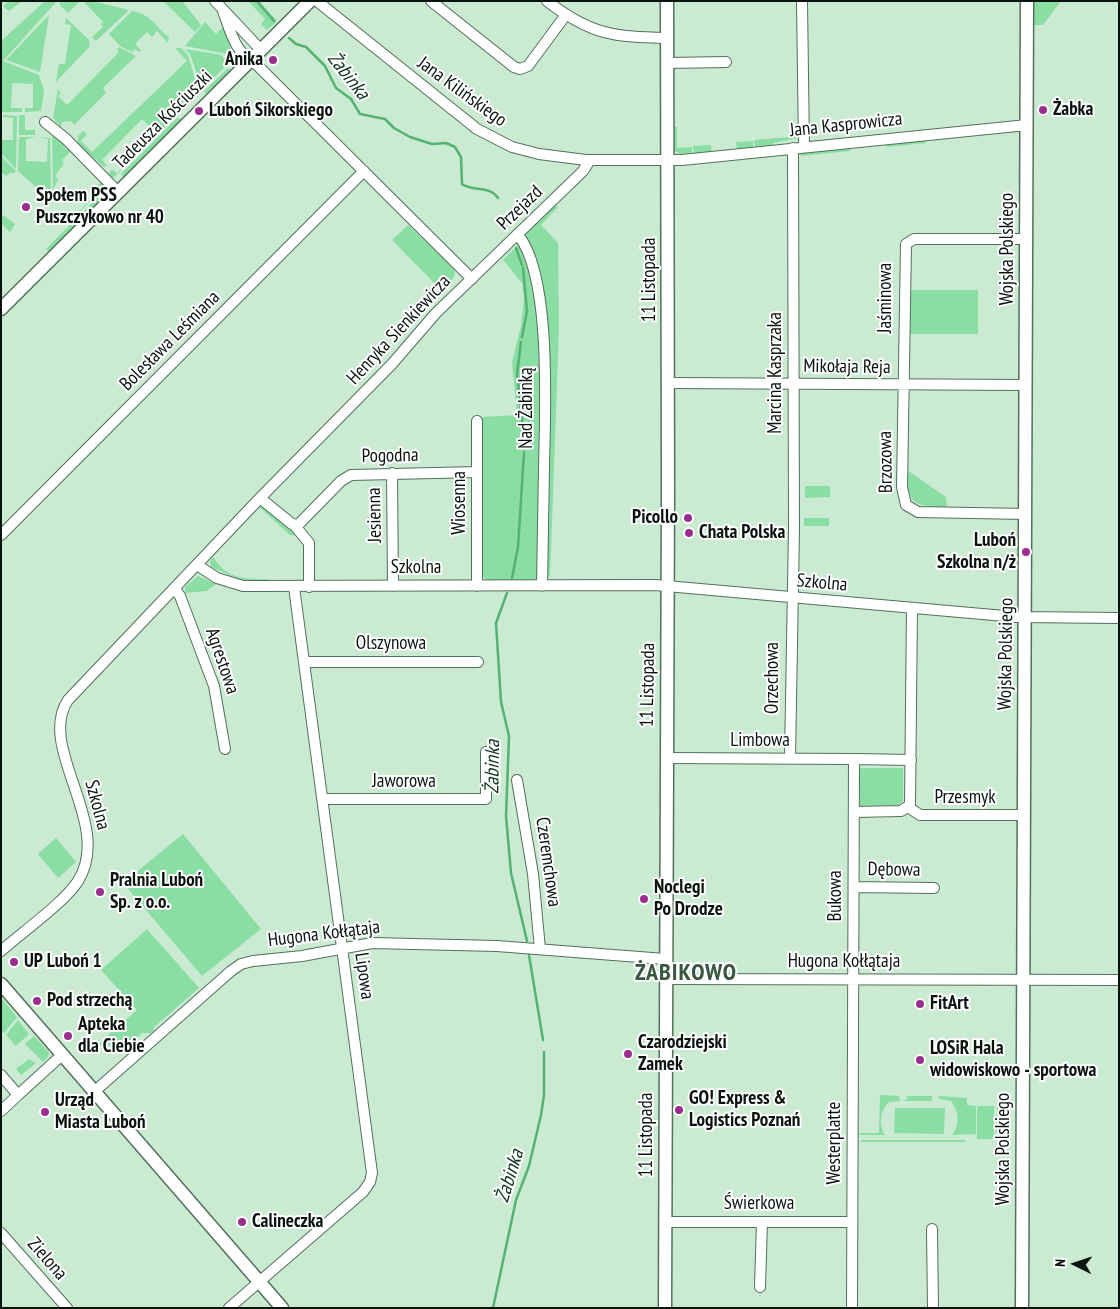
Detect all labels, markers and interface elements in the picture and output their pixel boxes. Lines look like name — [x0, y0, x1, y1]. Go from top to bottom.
water label: Żabinka — [322, 47, 374, 105]
place label: Anika — [225, 49, 263, 71]
street label: Jana Kilińskiego — [413, 52, 511, 132]
marker: Anika — [267, 54, 279, 66]
street label: Tadeusza Kościuszki — [109, 66, 217, 174]
place label: Żabka — [1053, 99, 1093, 121]
place label: Luboń Sikorskiego — [209, 100, 333, 122]
marker: Żabka — [1037, 104, 1049, 116]
marker: Luboń Sikorskiego — [193, 105, 205, 117]
street label: Jana Kasprowicza — [789, 108, 903, 142]
street label: Przejazd — [492, 181, 548, 235]
place label: Społem PSS Puszczykowo nr 40 — [36, 185, 164, 229]
street label: Wojska Polskiego — [997, 193, 1019, 305]
marker: Społem PSS Puszczykowo nr 40 — [20, 201, 32, 213]
street label: 11 Listopada — [639, 238, 661, 322]
street label: Jaśminowa — [875, 263, 897, 333]
street label: Henryka Sienkiewicza — [342, 270, 456, 390]
street label: Bolesława Leśmiana — [115, 286, 225, 396]
street label: Marcina Kasprzaka — [765, 312, 787, 434]
street label: Mikołaja Reja — [803, 355, 891, 379]
street label: Nad Żabinką — [516, 367, 538, 449]
street label: Brzozowa — [874, 431, 898, 493]
street label: Pogodna — [361, 444, 419, 468]
street label: Wiosenna — [449, 471, 471, 535]
street label: Jesienna — [363, 487, 387, 543]
place label: Picollo — [632, 507, 678, 529]
marker: Picollo — [682, 512, 694, 524]
place label: Chata Polska — [699, 522, 785, 544]
marker: Chata Polska — [683, 527, 695, 539]
place label: Luboń Szkolna n/ż — [937, 530, 1016, 574]
marker: Luboń Szkolna n/ż — [1020, 546, 1032, 558]
street label: Szkolna — [391, 557, 441, 579]
street label: Szkolna — [796, 569, 848, 597]
street label: Wojska Polskiego — [994, 598, 1018, 710]
street label: Agrestowa — [200, 625, 244, 697]
street label: Olszynowa — [356, 633, 426, 655]
street label: Orzechowa — [762, 642, 784, 714]
street label: 11 Listopada — [636, 643, 660, 727]
street label: Limbowa — [730, 730, 790, 752]
water label: Żabinka — [481, 740, 505, 794]
street label: Jaworowa — [372, 771, 436, 793]
street label: Szkolna — [79, 778, 115, 832]
street label: Przesmyk — [934, 787, 996, 809]
street label: Czeremchowa — [530, 816, 566, 908]
street label: Dębowa — [867, 858, 921, 882]
place label: Pralnia Luboń Sp. z o.o. — [110, 870, 203, 914]
street label: Bukowa — [825, 870, 847, 922]
place label: Noclegi Po Drodze — [654, 877, 723, 921]
marker: Pralnia Luboń Sp. z o.o. — [94, 886, 106, 898]
marker: Noclegi Po Drodze — [638, 893, 650, 905]
street label: Hugona Kołłątaja — [267, 916, 381, 952]
place label: UP Luboń 1 — [24, 951, 102, 973]
street label: Lipowa — [349, 951, 379, 1001]
street label: Hugona Kołłątaja — [788, 951, 900, 973]
marker: UP Luboń 1 — [8, 956, 20, 968]
district label: ŻABIKOWO — [634, 959, 738, 987]
place label: Pod strzechą — [47, 990, 132, 1012]
place label: FitArt — [930, 993, 969, 1015]
marker: Pod strzechą — [31, 995, 43, 1007]
marker: FitArt — [914, 998, 926, 1010]
place label: Apteka dla Ciebie — [78, 1014, 145, 1058]
marker: Apteka dla Ciebie — [62, 1030, 74, 1042]
place label: Czarodziejski Zamek — [638, 1032, 727, 1076]
place label: LOSiR Hala widowiskowo - sportowa — [930, 1038, 1096, 1082]
marker: Czarodziejski Zamek — [622, 1048, 634, 1060]
marker: LOSiR Hala widowiskowo - sportowa — [914, 1054, 926, 1066]
place label: GO! Express & Logistics Poznań — [689, 1088, 800, 1132]
place label: Urząd Miasta Luboń — [55, 1090, 146, 1134]
street label: 11 Listopada — [636, 1093, 658, 1177]
street label: Wojska Polskiego — [993, 1093, 1015, 1205]
street label: Westerplatte — [824, 1102, 846, 1184]
marker: GO! Express & Logistics Poznań — [673, 1104, 685, 1116]
marker: Urząd Miasta Luboń — [39, 1106, 51, 1118]
water label: Żabinka — [491, 1147, 529, 1205]
street label: Świerkowa — [724, 1193, 794, 1215]
place label: Calineczka — [252, 1211, 323, 1233]
marker: Calineczka — [236, 1216, 248, 1228]
street label: Zielona — [22, 1233, 72, 1285]
north arrow — [1050, 1239, 1100, 1289]
text: N — [1051, 1259, 1069, 1267]

